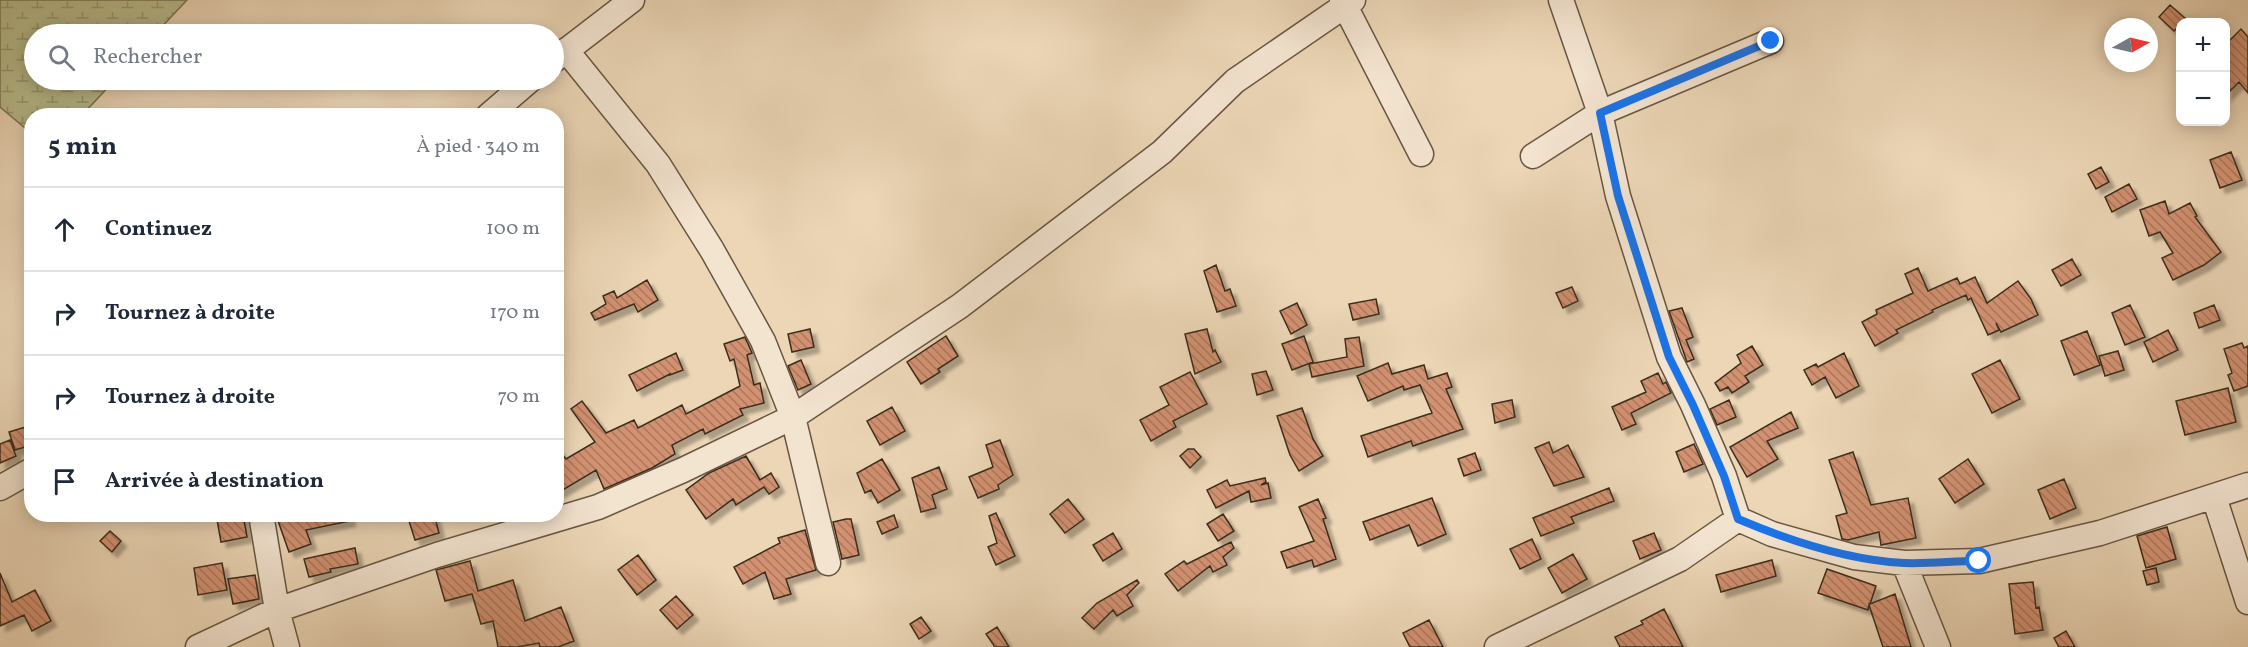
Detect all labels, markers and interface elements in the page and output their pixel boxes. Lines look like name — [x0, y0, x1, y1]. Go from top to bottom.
north arrow — [2104, 18, 2158, 72]
map controls — [2176, 18, 2230, 126]
button: + — [2176, 18, 2230, 72]
search box — [24, 24, 564, 90]
route end — [1757, 27, 1783, 53]
icon: search — [45, 41, 78, 74]
text: Rechercher — [93, 42, 202, 73]
button: − — [2176, 72, 2230, 126]
text: 5 min — [48, 129, 117, 165]
text: À pied · 340 m — [416, 133, 540, 161]
icon: ahead — [48, 213, 81, 246]
text: Continuez — [105, 214, 212, 245]
text: 100 m — [486, 215, 540, 243]
icon: right — [48, 297, 81, 330]
text: Tournez à droite — [105, 298, 275, 329]
text: 170 m — [490, 299, 540, 327]
icon: right — [48, 381, 81, 414]
text: Tournez à droite — [105, 382, 275, 413]
text: 70 m — [497, 383, 540, 411]
icon: arrive — [48, 465, 81, 498]
text: Arrivée à destination — [105, 466, 324, 497]
route start — [1965, 547, 1991, 573]

